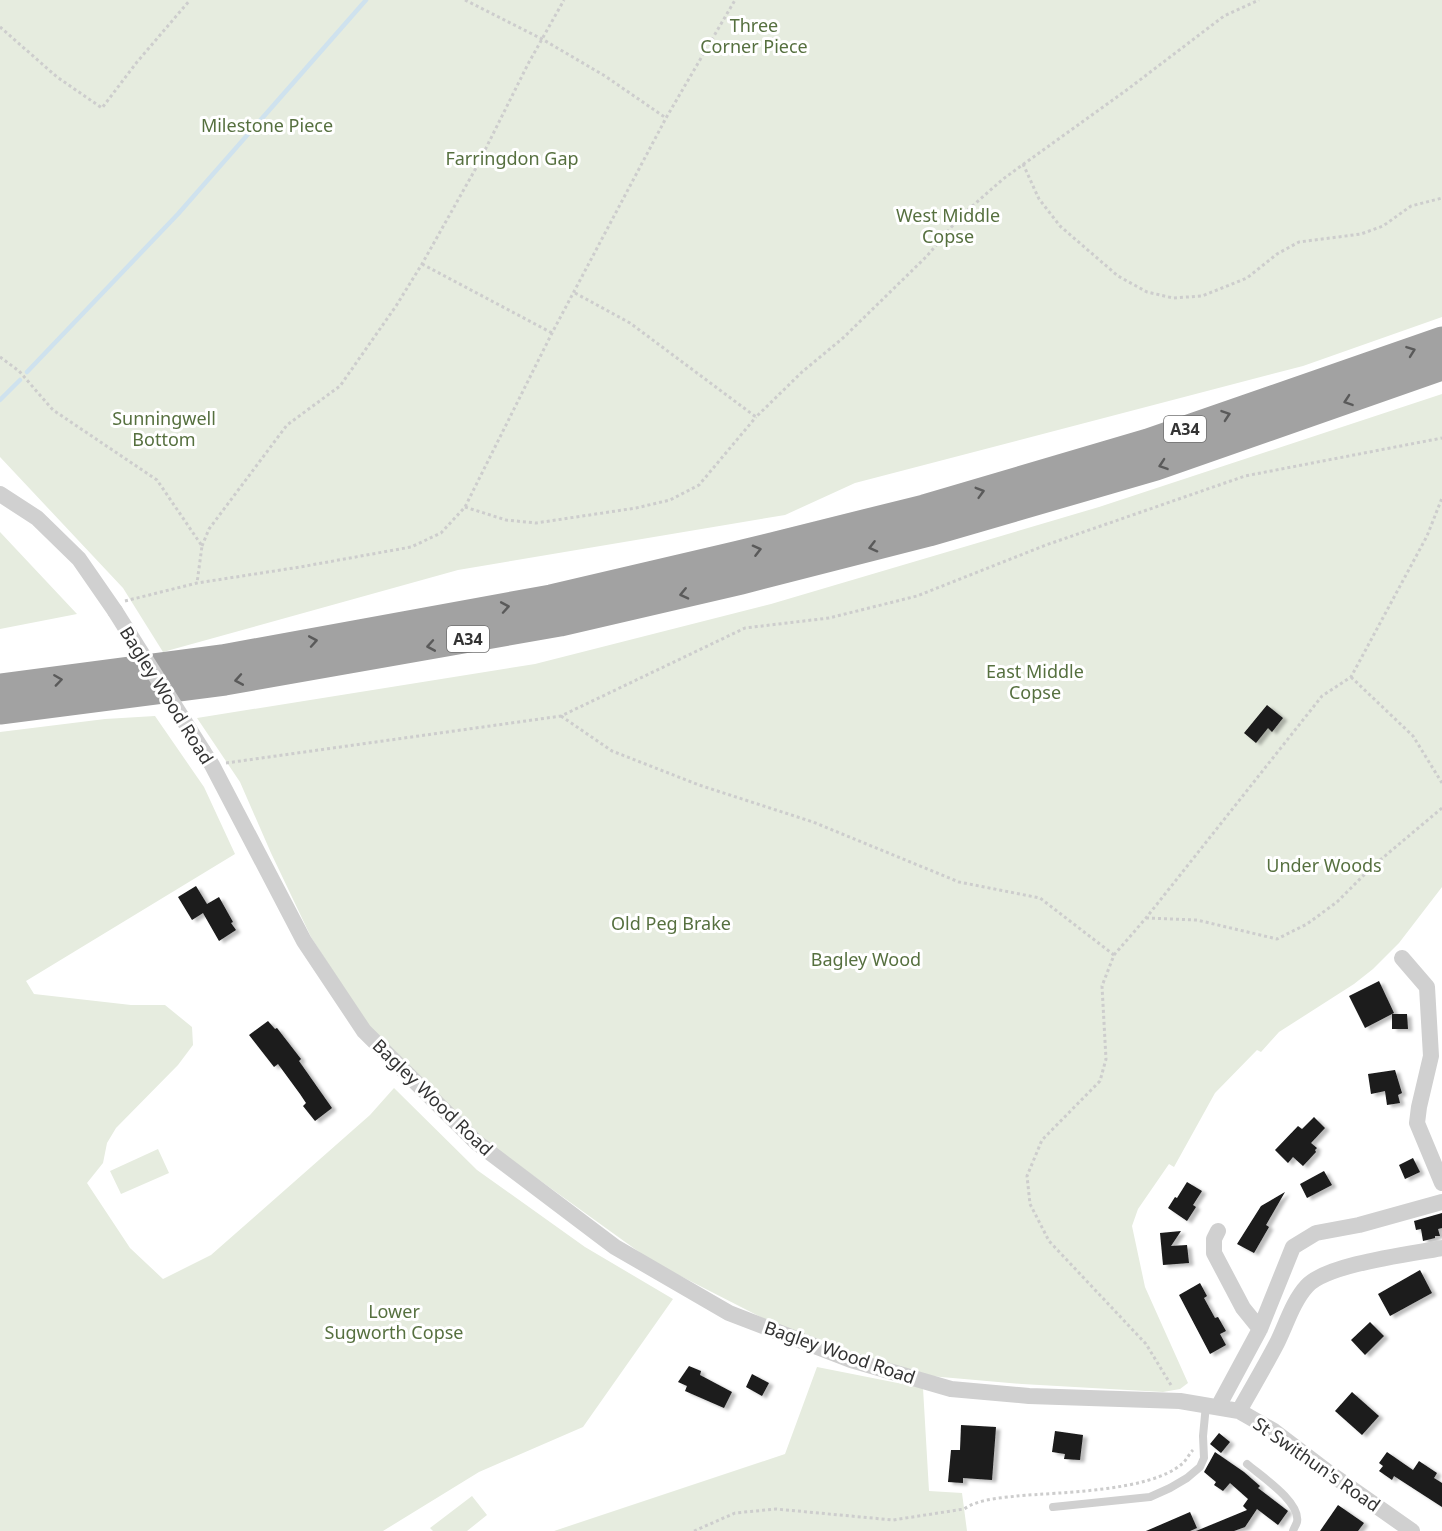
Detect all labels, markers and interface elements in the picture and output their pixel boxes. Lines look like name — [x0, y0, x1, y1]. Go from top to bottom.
park label: Three Corner Piece — [700, 13, 808, 58]
park label: Milestone Piece — [201, 113, 333, 137]
park label: Farringdon Gap — [445, 146, 579, 170]
park label: West Middle Copse — [896, 203, 1000, 248]
one-way arrow — [1405, 346, 1416, 359]
one-way arrow — [1343, 394, 1353, 407]
park label: Sunningwell Bottom — [112, 406, 216, 451]
one-way arrow — [1220, 410, 1231, 422]
road number: A34 — [1164, 416, 1206, 442]
one-way arrow — [1158, 457, 1169, 470]
one-way arrow — [975, 486, 985, 499]
one-way arrow — [868, 540, 878, 553]
one-way arrow — [751, 545, 761, 557]
one-way arrow — [679, 587, 689, 600]
one-way arrow — [500, 601, 510, 614]
street label: Bagley Wood Road — [115, 622, 219, 768]
road number: A34 — [447, 626, 489, 652]
one-way arrow — [308, 635, 318, 648]
one-way arrow — [426, 639, 436, 652]
park label: East Middle Copse — [986, 659, 1084, 704]
one-way arrow — [234, 673, 244, 686]
one-way arrow — [53, 674, 63, 686]
park label: Under Woods — [1266, 853, 1382, 877]
park label: Old Peg Brake — [611, 911, 731, 935]
park label: Bagley Wood — [811, 947, 921, 971]
street label: Bagley Wood Road — [368, 1033, 498, 1161]
park label: Lower Sugworth Copse — [325, 1299, 463, 1344]
street label: Bagley Wood Road — [761, 1315, 919, 1389]
street label: St Swithun's Road — [1249, 1411, 1385, 1517]

